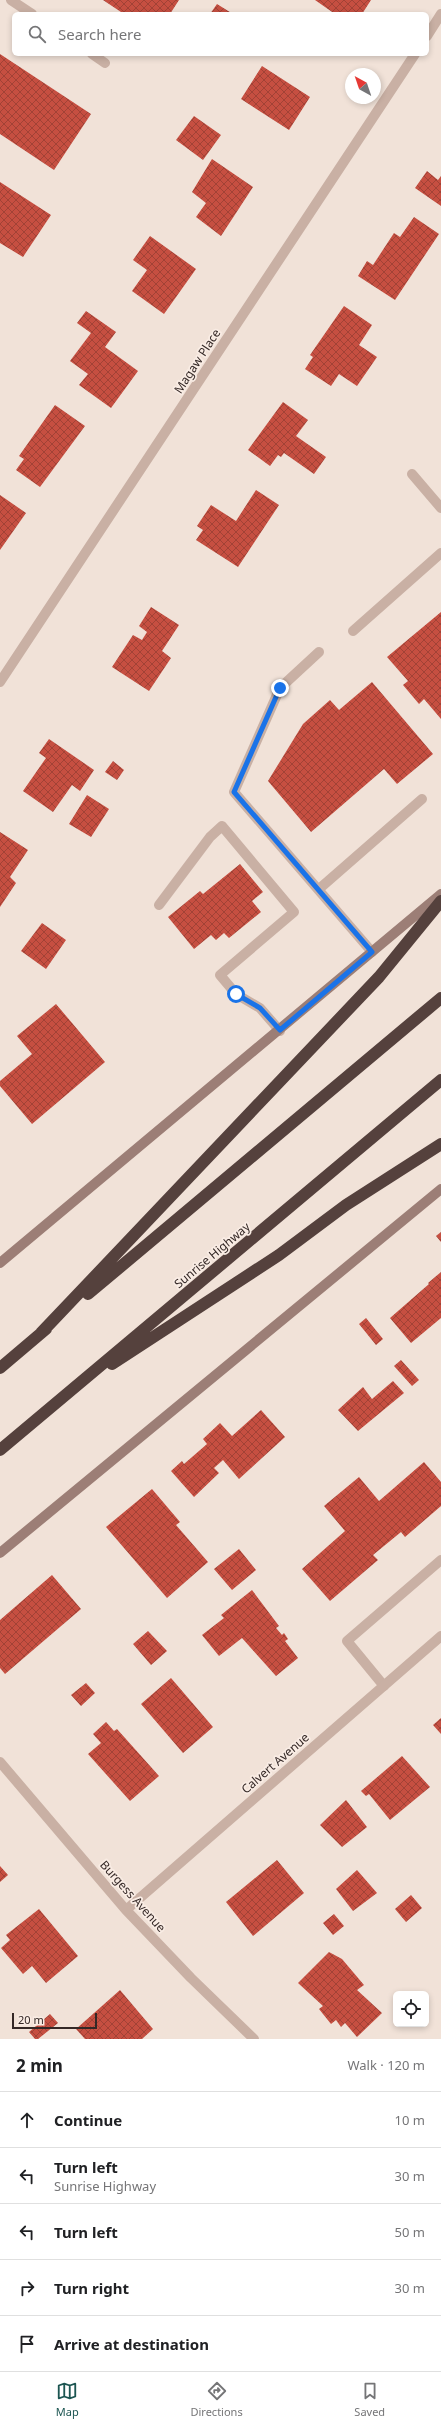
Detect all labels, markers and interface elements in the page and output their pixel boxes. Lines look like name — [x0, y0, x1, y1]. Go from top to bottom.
search box — [12, 12, 429, 56]
icon: search — [26, 23, 48, 45]
text: Search here — [58, 24, 141, 44]
north arrow — [345, 68, 381, 104]
street label: Magaw Place — [170, 325, 224, 397]
route end — [271, 679, 289, 697]
route start — [227, 985, 245, 1003]
street label: Sunrise Highway — [170, 1218, 254, 1292]
street label: Calvert Avenue — [237, 1729, 313, 1797]
street label: Burgess Avenue — [96, 1857, 170, 1936]
map controls — [393, 1991, 429, 2027]
button: locate — [393, 1991, 429, 2027]
scale bar — [12, 2011, 97, 2030]
text: 20 m — [18, 2012, 44, 2027]
text: 2 min — [16, 2054, 63, 2077]
text: Walk · 120 m — [347, 2056, 425, 2074]
icon: ahead — [16, 2109, 38, 2131]
text: Continue — [54, 2110, 122, 2130]
text: 10 m — [395, 2111, 425, 2129]
text: Turn left — [54, 2157, 118, 2177]
icon: left — [16, 2165, 38, 2187]
text: 30 m — [395, 2167, 425, 2185]
text: Sunrise Highway — [54, 2177, 156, 2195]
icon: left — [16, 2221, 38, 2243]
text: Turn left — [54, 2222, 118, 2242]
text: 50 m — [395, 2223, 425, 2241]
icon: right — [16, 2277, 38, 2299]
text: Turn right — [54, 2278, 129, 2298]
text: 30 m — [395, 2279, 425, 2297]
icon: arrive — [16, 2333, 38, 2355]
text: Arrive at destination — [54, 2334, 209, 2354]
tab: Map — [56, 2380, 79, 2419]
tab: Directions — [190, 2380, 243, 2419]
tab: Saved — [354, 2380, 385, 2419]

